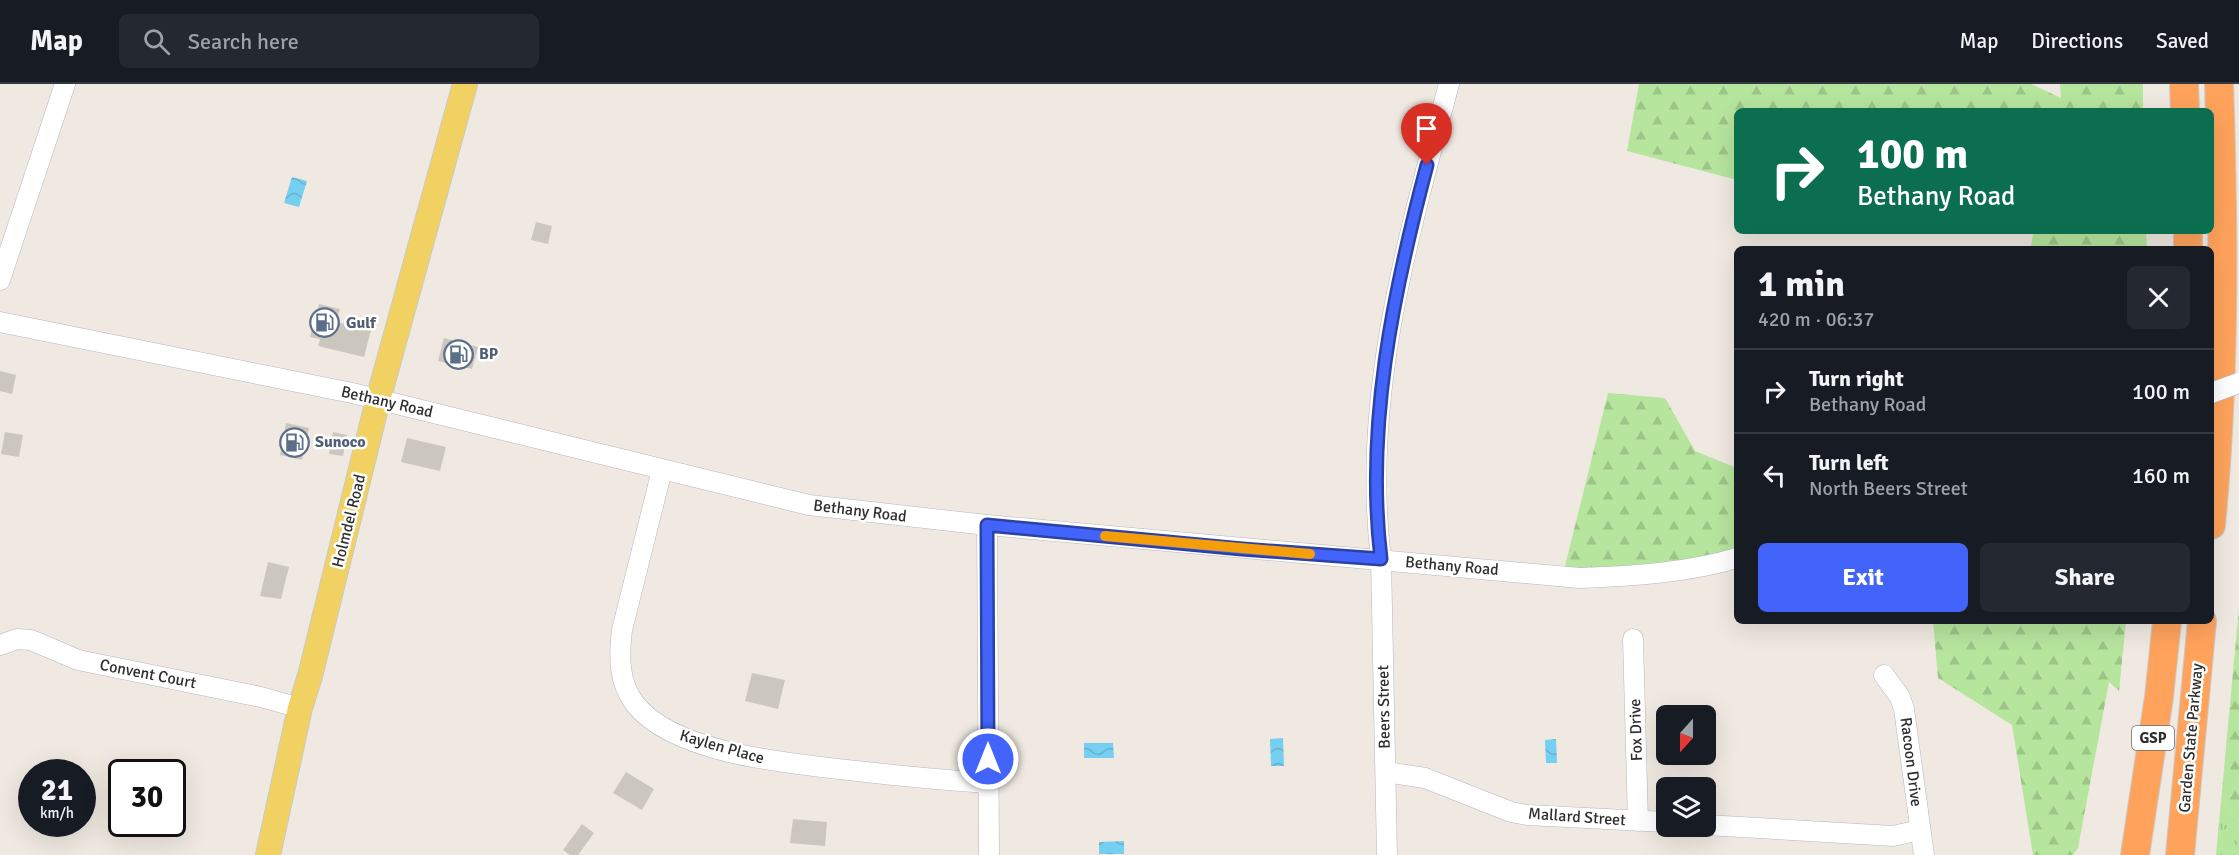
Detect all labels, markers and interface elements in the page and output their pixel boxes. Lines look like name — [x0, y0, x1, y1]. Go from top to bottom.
search box — [119, 14, 539, 68]
text: Map — [30, 24, 83, 58]
icon: search — [140, 25, 173, 58]
text: Search here — [188, 28, 299, 55]
text: Map — [1960, 28, 1998, 54]
text: Directions — [2031, 28, 2123, 54]
text: Saved — [2156, 28, 2209, 54]
pin — [1401, 103, 1452, 165]
icon: arrive — [1410, 112, 1443, 145]
text: 100 m — [1857, 129, 1968, 180]
icon: right — [1758, 132, 1836, 210]
text: Bethany Road — [1857, 180, 2015, 213]
text: 1 min — [1758, 262, 1845, 307]
button: close — [2127, 266, 2190, 329]
fuel station icon: Gulf — [309, 307, 341, 339]
text: 420 m · 06:37 — [1758, 307, 1874, 332]
place label: Gulf — [346, 313, 377, 333]
fuel station icon: BP — [442, 338, 474, 370]
place label: BP — [479, 344, 498, 364]
text: Turn right — [1809, 365, 1904, 392]
icon: right — [1758, 375, 1791, 408]
text: 100 m — [2132, 378, 2190, 405]
street label: Bethany Road — [339, 382, 435, 422]
text: Bethany Road — [1809, 392, 1926, 417]
fuel station icon: Sunoco — [278, 426, 310, 458]
place label: Sunoco — [315, 432, 366, 452]
text: Turn left — [1809, 449, 1889, 476]
icon: left — [1758, 459, 1791, 492]
text: 160 m — [2132, 462, 2190, 489]
street label: Holmdel Road — [328, 472, 370, 570]
text: North Beers Street — [1809, 476, 1968, 501]
street label: Bethany Road — [812, 495, 908, 527]
button: Exit — [1758, 543, 1968, 612]
button: Share — [1980, 543, 2190, 612]
street label: Bethany Road — [1404, 552, 1500, 580]
street label: Convent Court — [98, 655, 198, 693]
street label: Garden State Parkway — [2175, 662, 2208, 814]
street label: Beers Street — [1373, 665, 1395, 749]
street label: Fox Drive — [1625, 698, 1647, 762]
north arrow — [1656, 705, 1716, 765]
map controls — [1656, 705, 1716, 837]
street label: Racoon Drive — [1896, 716, 1926, 808]
street label: Kaylen Place — [677, 725, 767, 769]
road number: GSP — [2132, 726, 2174, 750]
position arrow — [956, 727, 1020, 791]
speed limit sign: 30 — [108, 759, 186, 837]
text: 21 — [41, 772, 73, 809]
button: layers — [1656, 777, 1716, 837]
text: km/h — [40, 804, 74, 822]
street label: Mallard Street — [1528, 804, 1627, 830]

